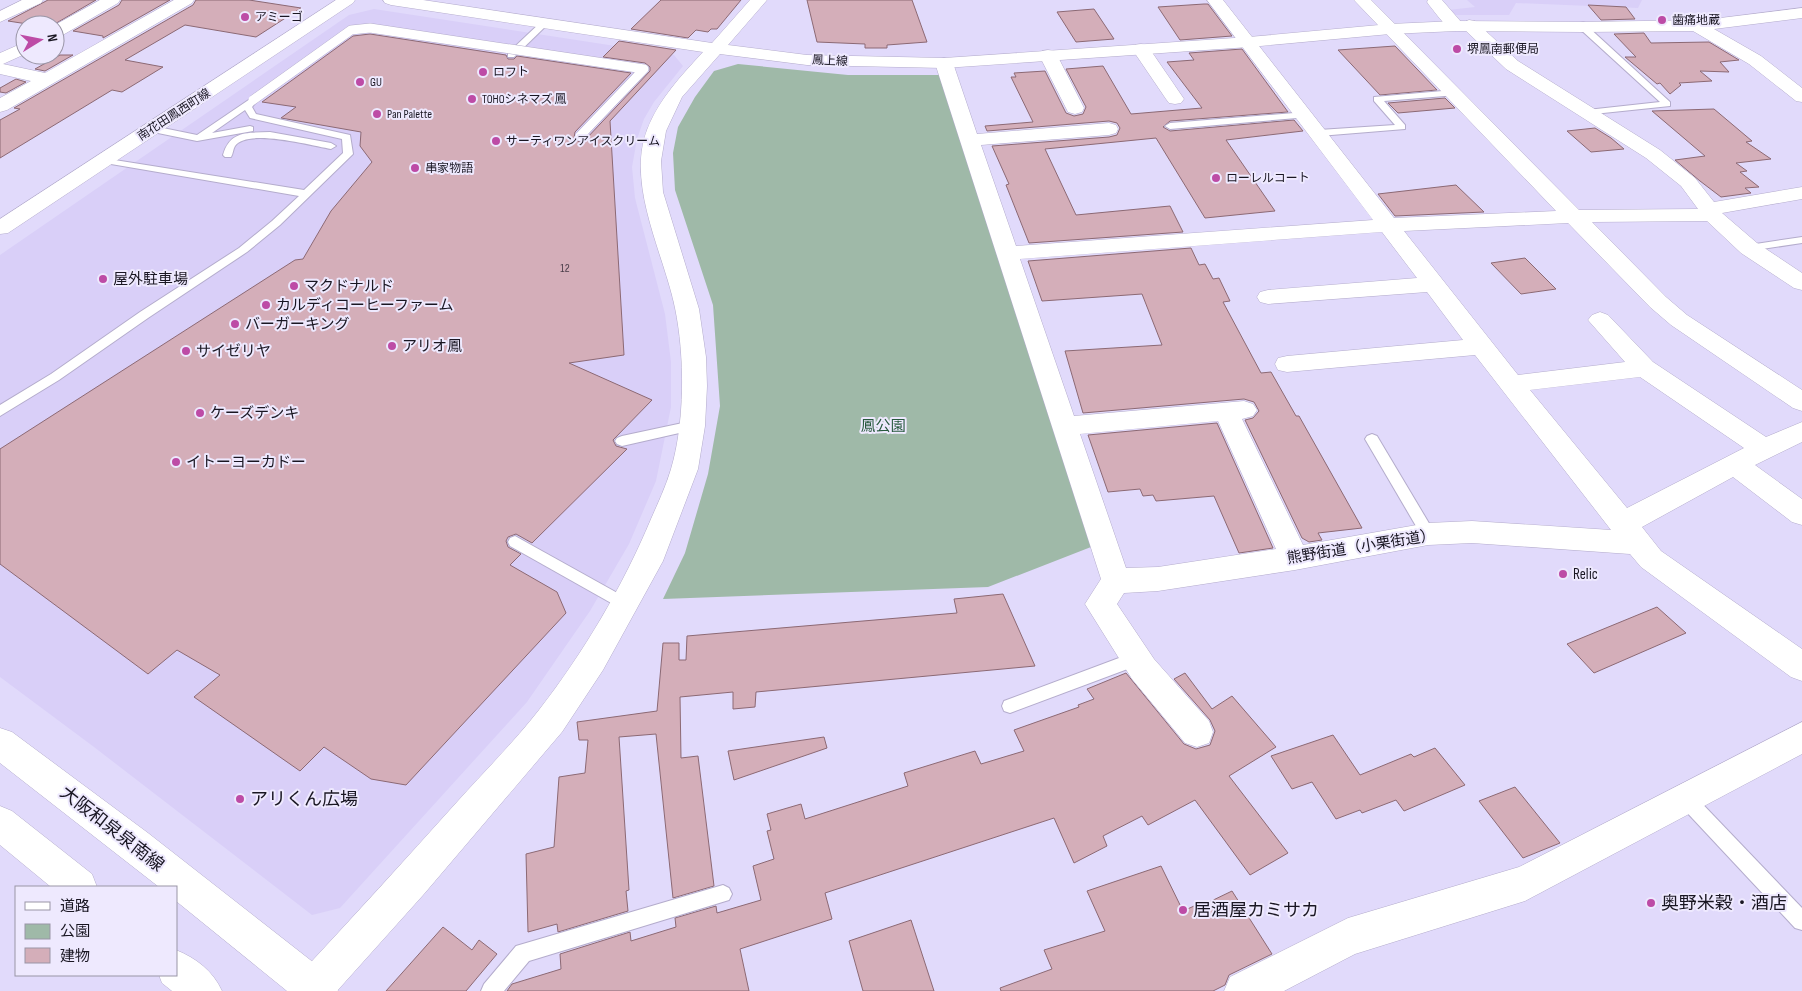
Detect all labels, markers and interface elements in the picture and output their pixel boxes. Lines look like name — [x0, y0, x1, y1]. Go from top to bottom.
place label: アミーゴ — [255, 10, 303, 25]
marker: アミーゴ — [239, 11, 251, 23]
place label: 歯痛地蔵 — [1672, 13, 1720, 28]
marker: 歯痛地蔵 — [1656, 14, 1668, 26]
north arrow — [15, 15, 65, 65]
text: N — [43, 33, 61, 43]
place label: 堺鳳南郵便局 — [1467, 42, 1539, 57]
marker: 堺鳳南郵便局 — [1451, 43, 1463, 55]
street label: 鳳上線 — [812, 53, 848, 69]
place label: ロフト — [493, 65, 529, 80]
marker: ロフト — [477, 66, 489, 78]
place label: GU — [370, 75, 382, 90]
marker: GU — [354, 76, 366, 88]
street label: 南花田鳳西町線 — [135, 86, 213, 144]
place label: TOHOシネマズ 鳳 — [482, 92, 567, 107]
marker: TOHOシネマズ 鳳 — [466, 93, 478, 105]
place label: Pan Palette — [387, 107, 432, 122]
marker: Pan Palette — [371, 108, 383, 120]
place label: サーティワンアイスクリーム — [506, 134, 660, 149]
marker: サーティワンアイスクリーム — [490, 135, 502, 147]
place label: 串家物語 — [425, 161, 473, 176]
marker: 串家物語 — [409, 162, 421, 174]
place label: ローレルコート — [1226, 171, 1310, 186]
marker: ローレルコート — [1210, 172, 1222, 184]
house number: 12 — [560, 261, 570, 276]
place label: 屋外駐車場 — [113, 270, 188, 289]
marker: 屋外駐車場 — [97, 273, 109, 285]
place label: マクドナルド — [304, 277, 394, 296]
marker: マクドナルド — [288, 280, 300, 292]
place label: カルディコーヒーファーム — [276, 296, 454, 315]
marker: カルディコーヒーファーム — [260, 299, 272, 311]
place label: バーガーキング — [245, 315, 350, 334]
marker: バーガーキング — [229, 318, 241, 330]
place label: アリオ鳳 — [402, 337, 462, 356]
marker: アリオ鳳 — [386, 340, 398, 352]
place label: サイゼリヤ — [196, 342, 271, 361]
marker: サイゼリヤ — [180, 345, 192, 357]
place label: ケーズデンキ — [210, 404, 299, 423]
marker: ケーズデンキ — [194, 407, 206, 419]
park label: 鳳公園 — [860, 417, 906, 436]
place label: イトーヨーカドー — [186, 453, 306, 472]
marker: イトーヨーカドー — [170, 456, 182, 468]
street label: 熊野街道（小栗街道） — [1285, 526, 1437, 568]
place label: Relic — [1573, 565, 1598, 584]
marker: Relic — [1557, 568, 1569, 580]
street label: 大阪和泉泉南線 — [56, 782, 168, 876]
place label: アリくん広場 — [250, 789, 358, 810]
marker: アリくん広場 — [234, 793, 246, 805]
legend — [15, 886, 178, 976]
place label: 奥野米穀・酒店 — [1661, 893, 1787, 914]
text: 道路 — [60, 897, 90, 916]
marker: 奥野米穀・酒店 — [1645, 897, 1657, 909]
place label: 居酒屋カミサカ — [1193, 900, 1319, 921]
marker: 居酒屋カミサカ — [1177, 904, 1189, 916]
text: 公園 — [60, 922, 90, 941]
text: 建物 — [60, 947, 90, 966]

